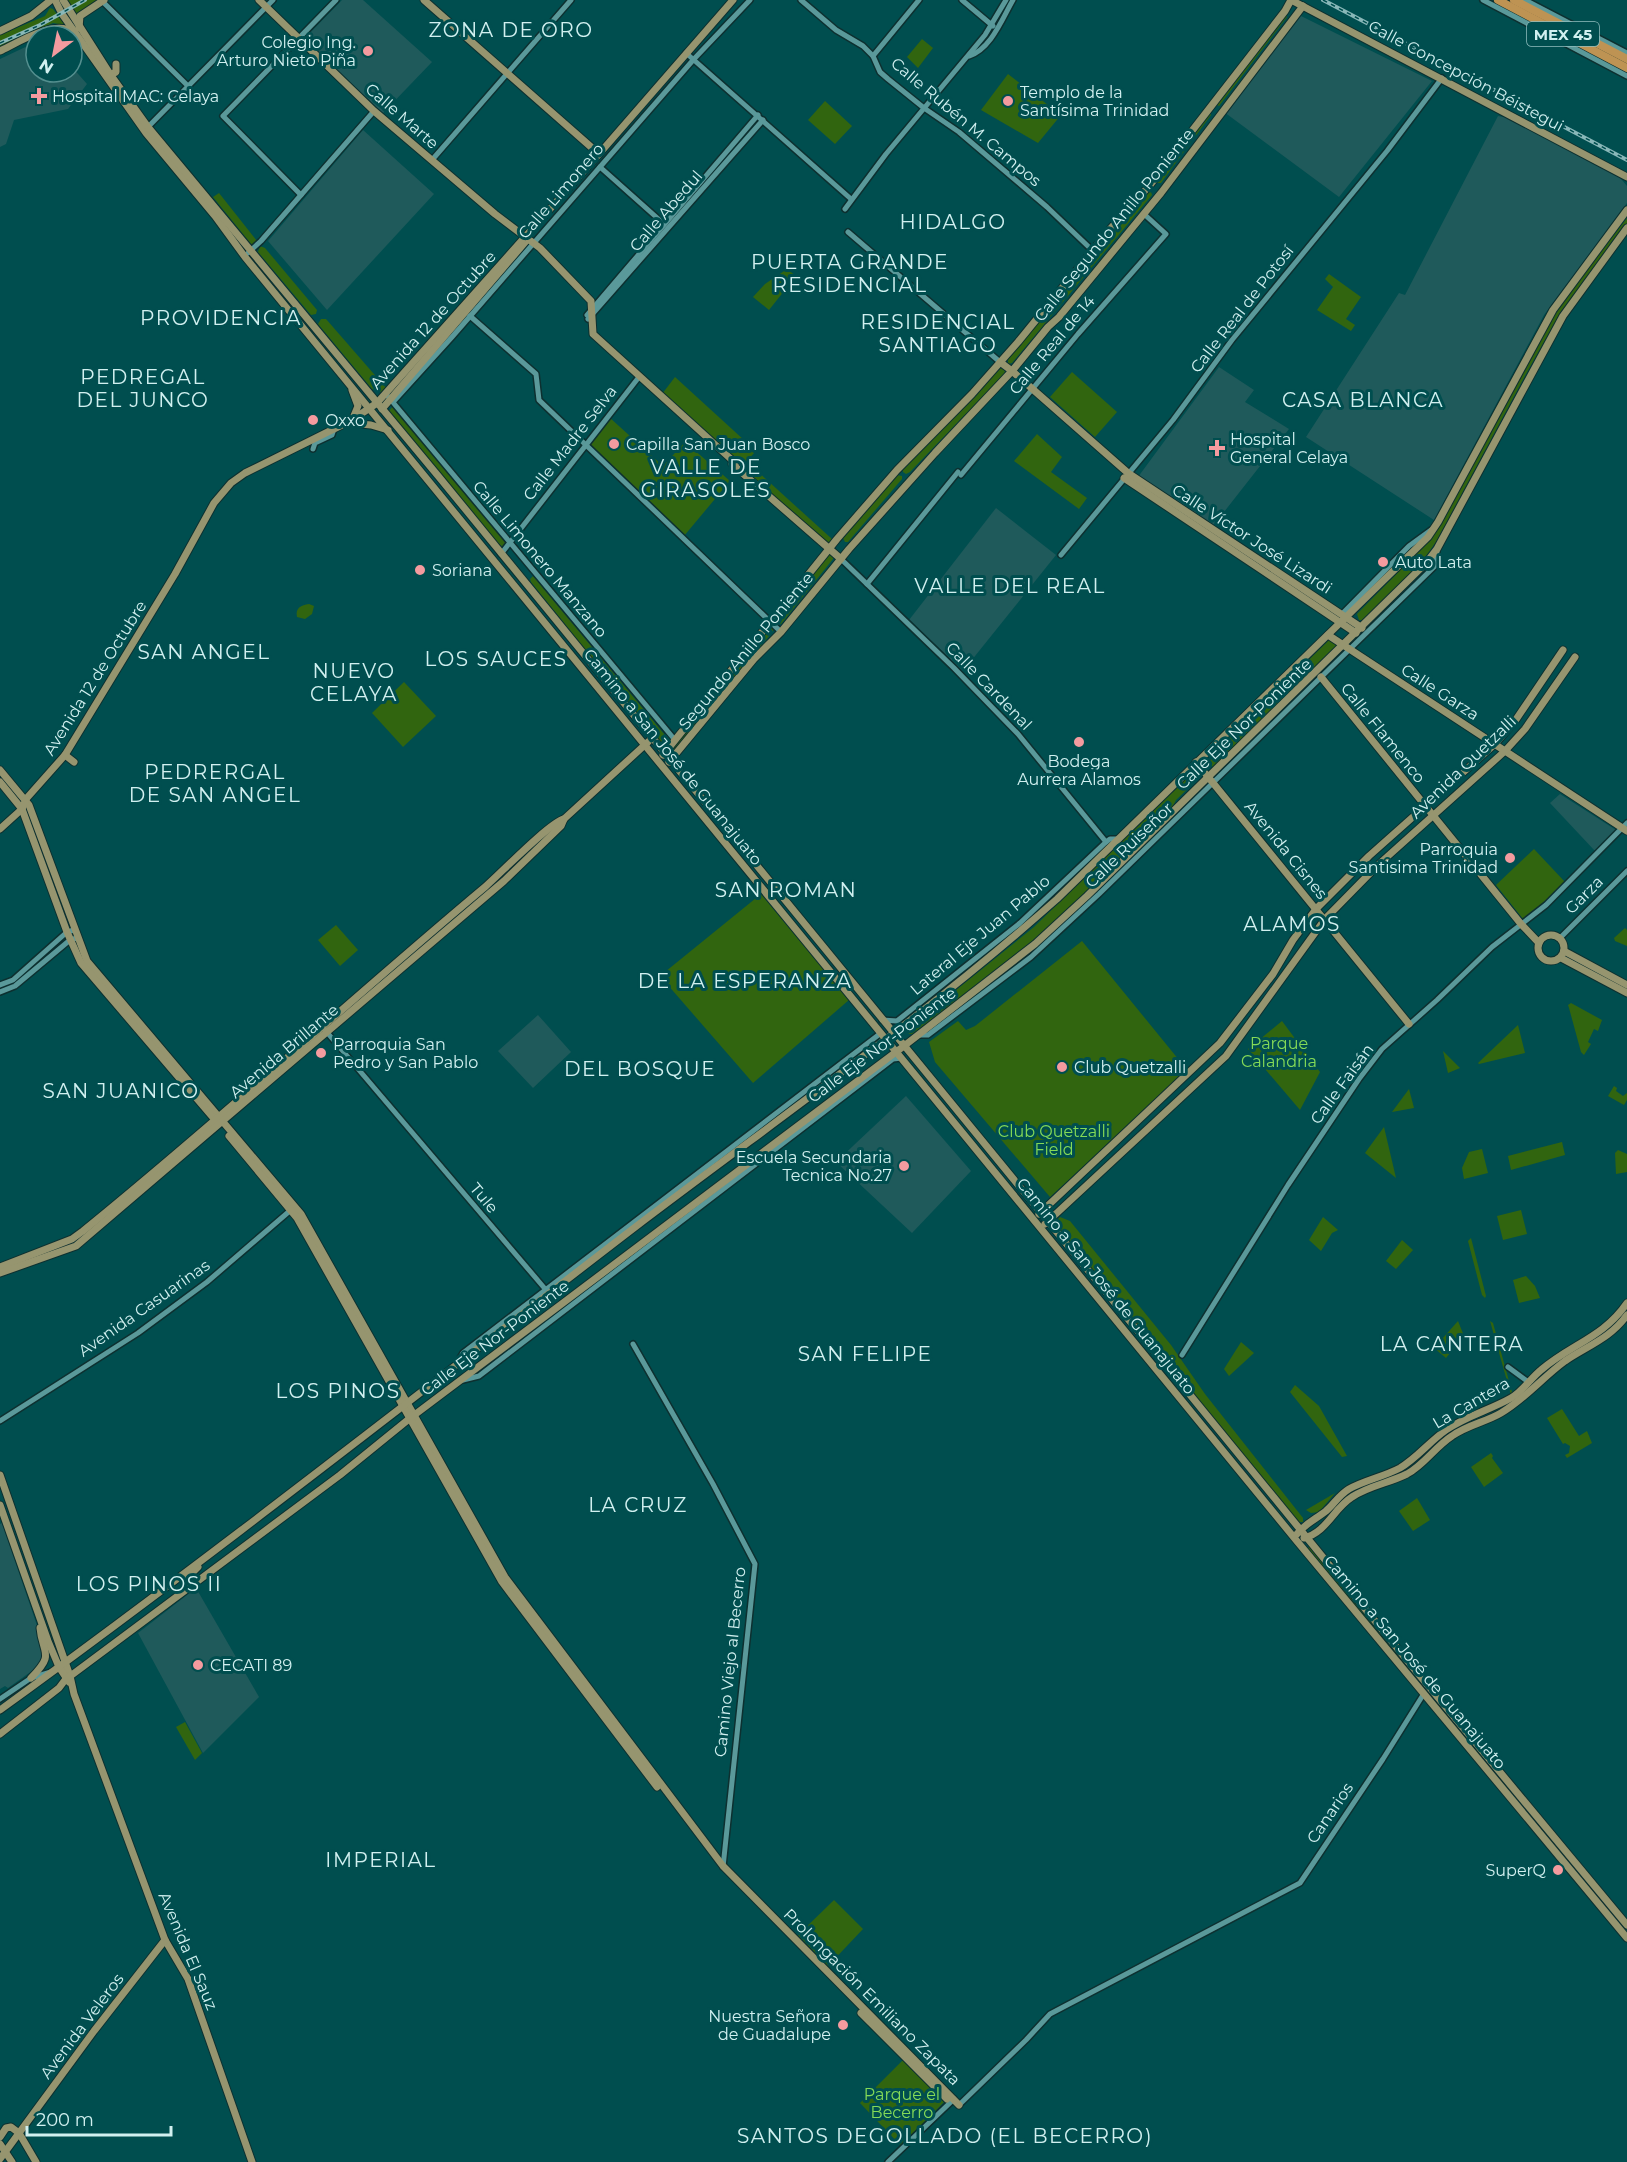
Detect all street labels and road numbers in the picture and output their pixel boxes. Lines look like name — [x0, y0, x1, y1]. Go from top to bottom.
street label: Calle Concepción Béistegui — [1365, 16, 1567, 136]
road number: MEX 45 — [1527, 22, 1599, 46]
street label: Calle Rubén M. Campos — [887, 54, 1045, 191]
street label: Calle Marte — [362, 79, 442, 153]
street label: Calle Segundo Anillo Poniente — [1030, 125, 1198, 325]
street label: Calle Limonero — [514, 139, 608, 243]
street label: Calle Abedul — [626, 167, 706, 255]
street label: Calle Real de Potosí — [1186, 241, 1298, 376]
street label: Avenida 12 de Octubre — [366, 247, 500, 393]
street label: Calle Real de 14 — [1005, 291, 1099, 398]
street label: Calle Madre Selva — [519, 382, 621, 504]
street label: Calle Limonero Manzano — [469, 477, 611, 641]
street label: Calle Víctor José Lizardi — [1169, 480, 1335, 598]
street label: Segundo Anillo Poniente — [675, 569, 817, 733]
street label: Avenida 12 de Octubre — [40, 597, 150, 759]
street label: Calle Cardenal — [942, 638, 1036, 734]
street label: Camino a San José de Guanajuato — [580, 645, 766, 869]
street label: Calle Eje Nor-Poniente — [1173, 655, 1315, 793]
street label: Calle Garza — [1398, 660, 1482, 724]
street label: Calle Flamenco — [1337, 679, 1429, 787]
street label: Avenida Quetzalli — [1406, 712, 1520, 822]
street label: Avenida Cisnes — [1241, 797, 1331, 903]
street label: Calle Ruiseñor — [1081, 798, 1177, 892]
street label: Lateral Eje Juan Pablo — [906, 871, 1054, 999]
street label: Garza — [1561, 872, 1607, 918]
street label: Calle Eje Nor-Poniente — [804, 983, 960, 1107]
street label: Avenida Brillante — [226, 1000, 342, 1102]
street label: Calle Faisán — [1306, 1040, 1378, 1128]
street label: Camino a San José de Guanajuato — [1013, 1174, 1199, 1398]
street label: Tule — [466, 1179, 502, 1217]
street label: Avenida Casuarinas — [75, 1255, 214, 1361]
street label: Calle Eje Nor-Poniente — [417, 1276, 573, 1400]
street label: La Cantera — [1429, 1373, 1513, 1433]
street label: Camino a San José de Guanajuato — [1320, 1551, 1510, 1773]
street label: Camino Viejo al Becerro — [711, 1566, 749, 1758]
street label: Canarios — [1303, 1779, 1357, 1847]
street label: Avenida El Sauz — [155, 1889, 221, 2013]
street label: Prolongación Emiliano Zapata — [780, 1905, 964, 2089]
street label: Avenida Veleros — [36, 1970, 128, 2082]

